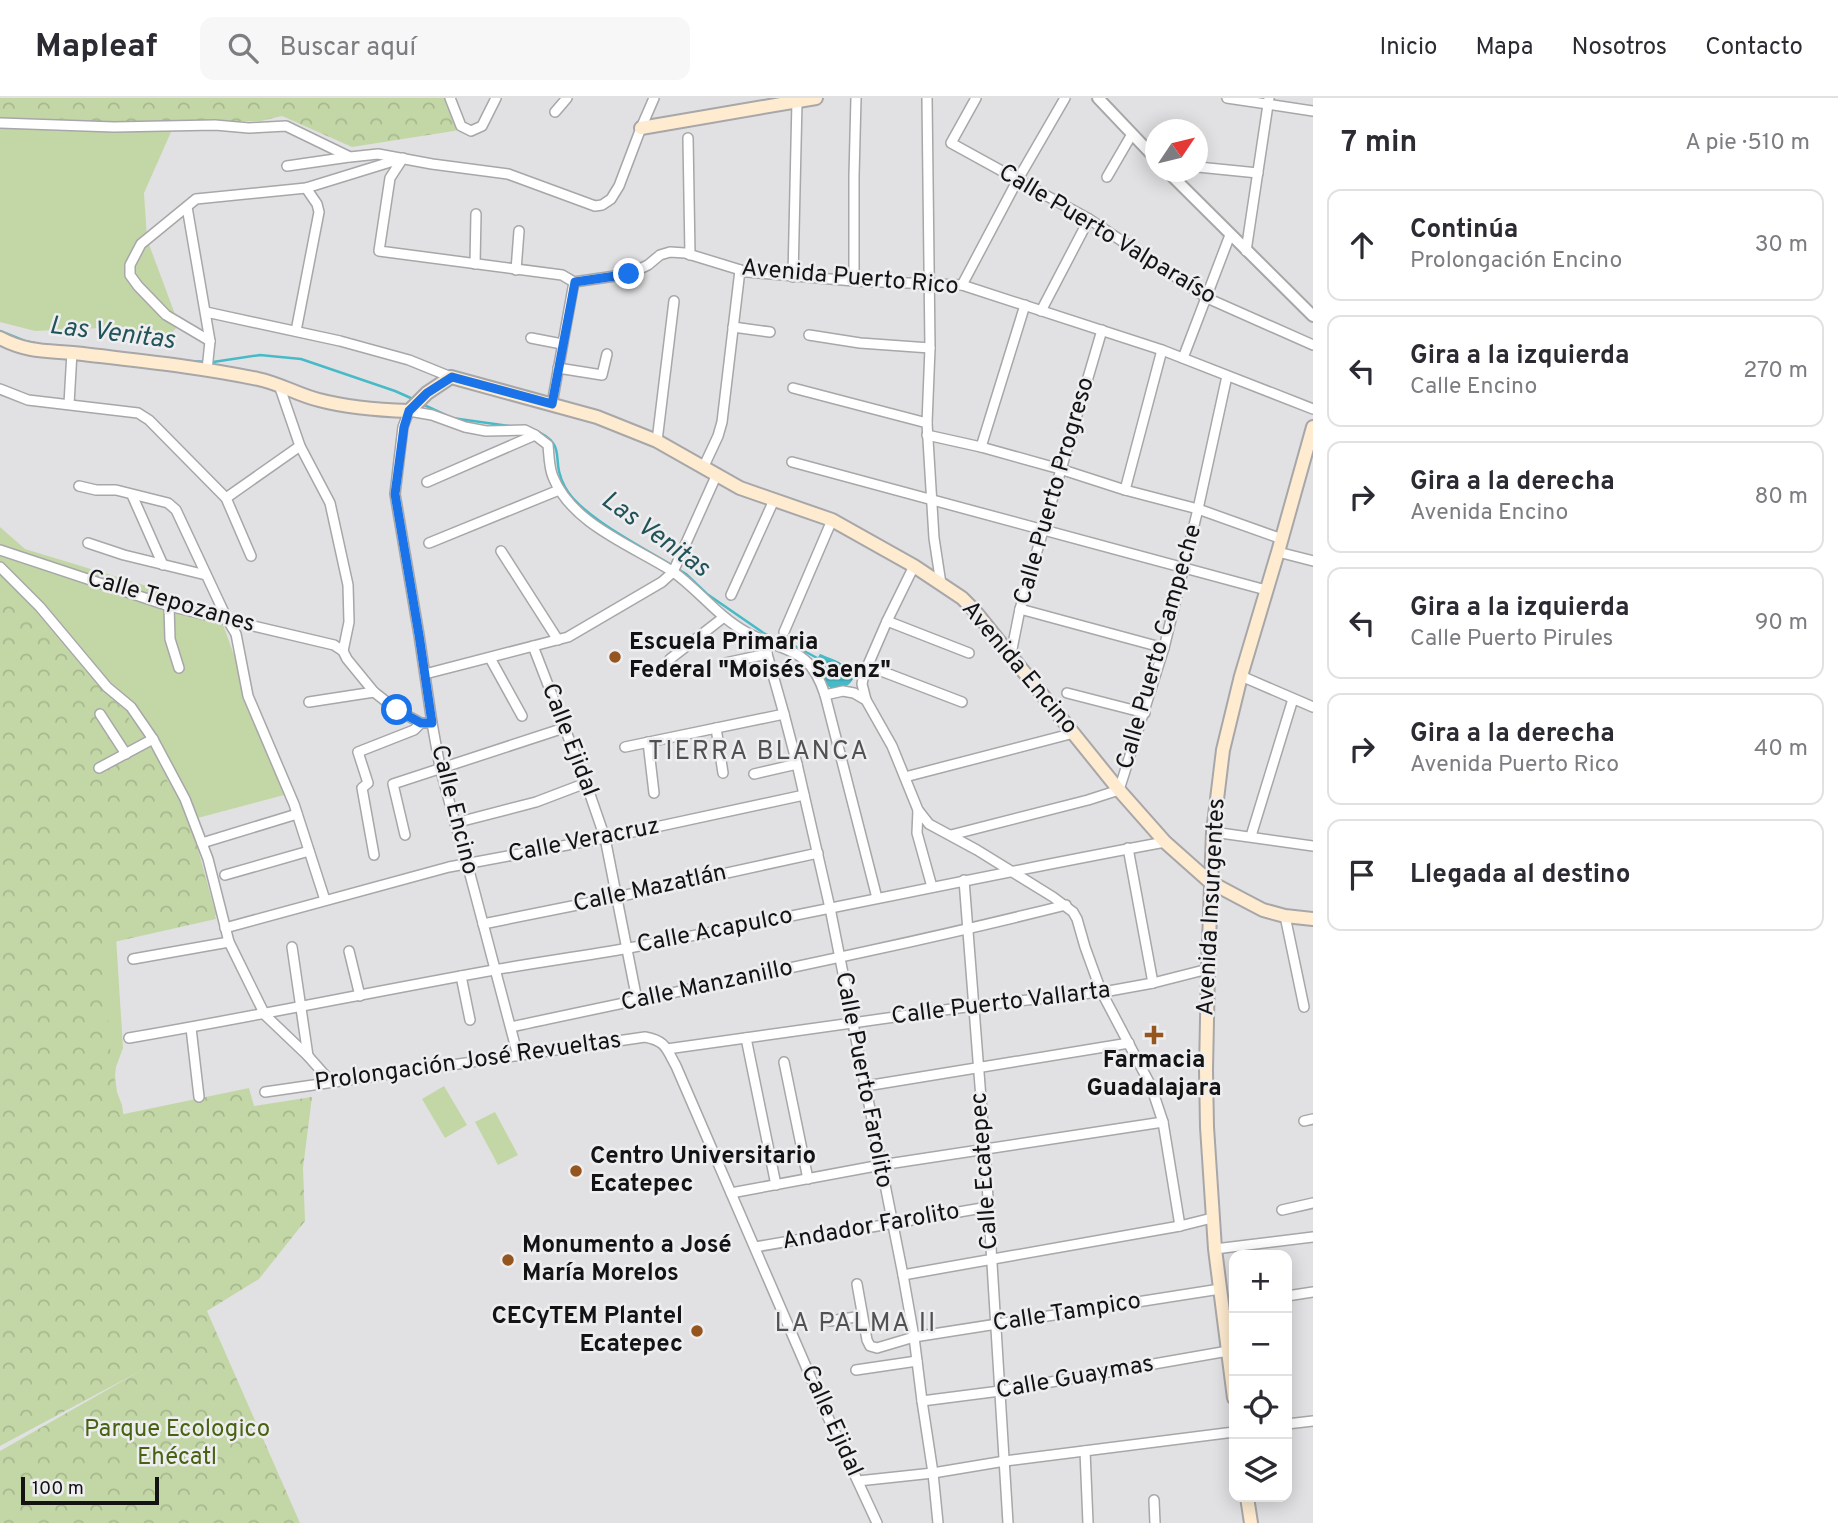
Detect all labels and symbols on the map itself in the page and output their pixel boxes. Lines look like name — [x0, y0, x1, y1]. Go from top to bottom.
north arrow — [1145, 119, 1208, 182]
street label: Calle Puerto Valparaíso — [993, 158, 1221, 312]
street label: Avenida Puerto Rico — [740, 254, 960, 302]
route end — [613, 258, 644, 289]
water label: Las Venitas — [47, 310, 178, 358]
street label: Calle Puerto Progreso — [1008, 374, 1102, 608]
water label: Las Venitas — [594, 484, 717, 586]
street label: Calle Puerto Campeche — [1111, 521, 1209, 773]
street label: Calle Tepozanes — [84, 564, 258, 640]
street label: Avenida Encino — [954, 595, 1084, 741]
place label: Escuela Primaria Federal "Moisés Saenz" — [629, 628, 891, 686]
marker: Escuela Primaria Federal "Moisés Saenz" — [607, 649, 623, 665]
street label: Calle Ejidal — [534, 679, 604, 801]
route start — [381, 694, 412, 725]
district label: TIERRA BLANCA — [648, 736, 870, 769]
street label: Calle Encino — [423, 742, 485, 878]
street label: Avenida Insurgentes — [1191, 797, 1233, 1017]
street label: Calle Veracruz — [506, 812, 662, 870]
street label: Calle Mazatlán — [571, 858, 729, 920]
street label: Calle Acapulco — [635, 901, 795, 961]
street label: Calle Manzanillo — [618, 953, 796, 1019]
street label: Calle Puerto Farolito — [827, 969, 899, 1191]
street label: Calle Puerto Vallarta — [890, 976, 1112, 1032]
street label: Prolongación José Revueltas — [313, 1026, 623, 1098]
marker: Farmacia Guadalajara — [1146, 1027, 1162, 1043]
place label: Farmacia Guadalajara — [1087, 1046, 1222, 1104]
street label: Calle Ecatepec — [965, 1091, 1005, 1251]
place label: Centro Universitario Ecatepec — [590, 1142, 816, 1200]
marker: Centro Universitario Ecatepec — [568, 1163, 584, 1179]
street label: Andador Farolito — [780, 1197, 962, 1257]
place label: Monumento a José María Morelos — [522, 1231, 732, 1289]
marker: Monumento a José María Morelos — [500, 1252, 516, 1268]
street label: Calle Tampico — [991, 1286, 1143, 1340]
place label: CECyTEM Plantel Ecatepec — [492, 1302, 683, 1360]
district label: LA PALMA II — [775, 1308, 937, 1341]
marker: CECyTEM Plantel Ecatepec — [689, 1323, 705, 1339]
street label: Calle Guaymas — [994, 1349, 1156, 1407]
street label: Calle Ejidal — [793, 1361, 869, 1481]
park label: Parque Ecologico Ehécatl — [84, 1415, 270, 1473]
scale bar — [21, 1474, 159, 1506]

